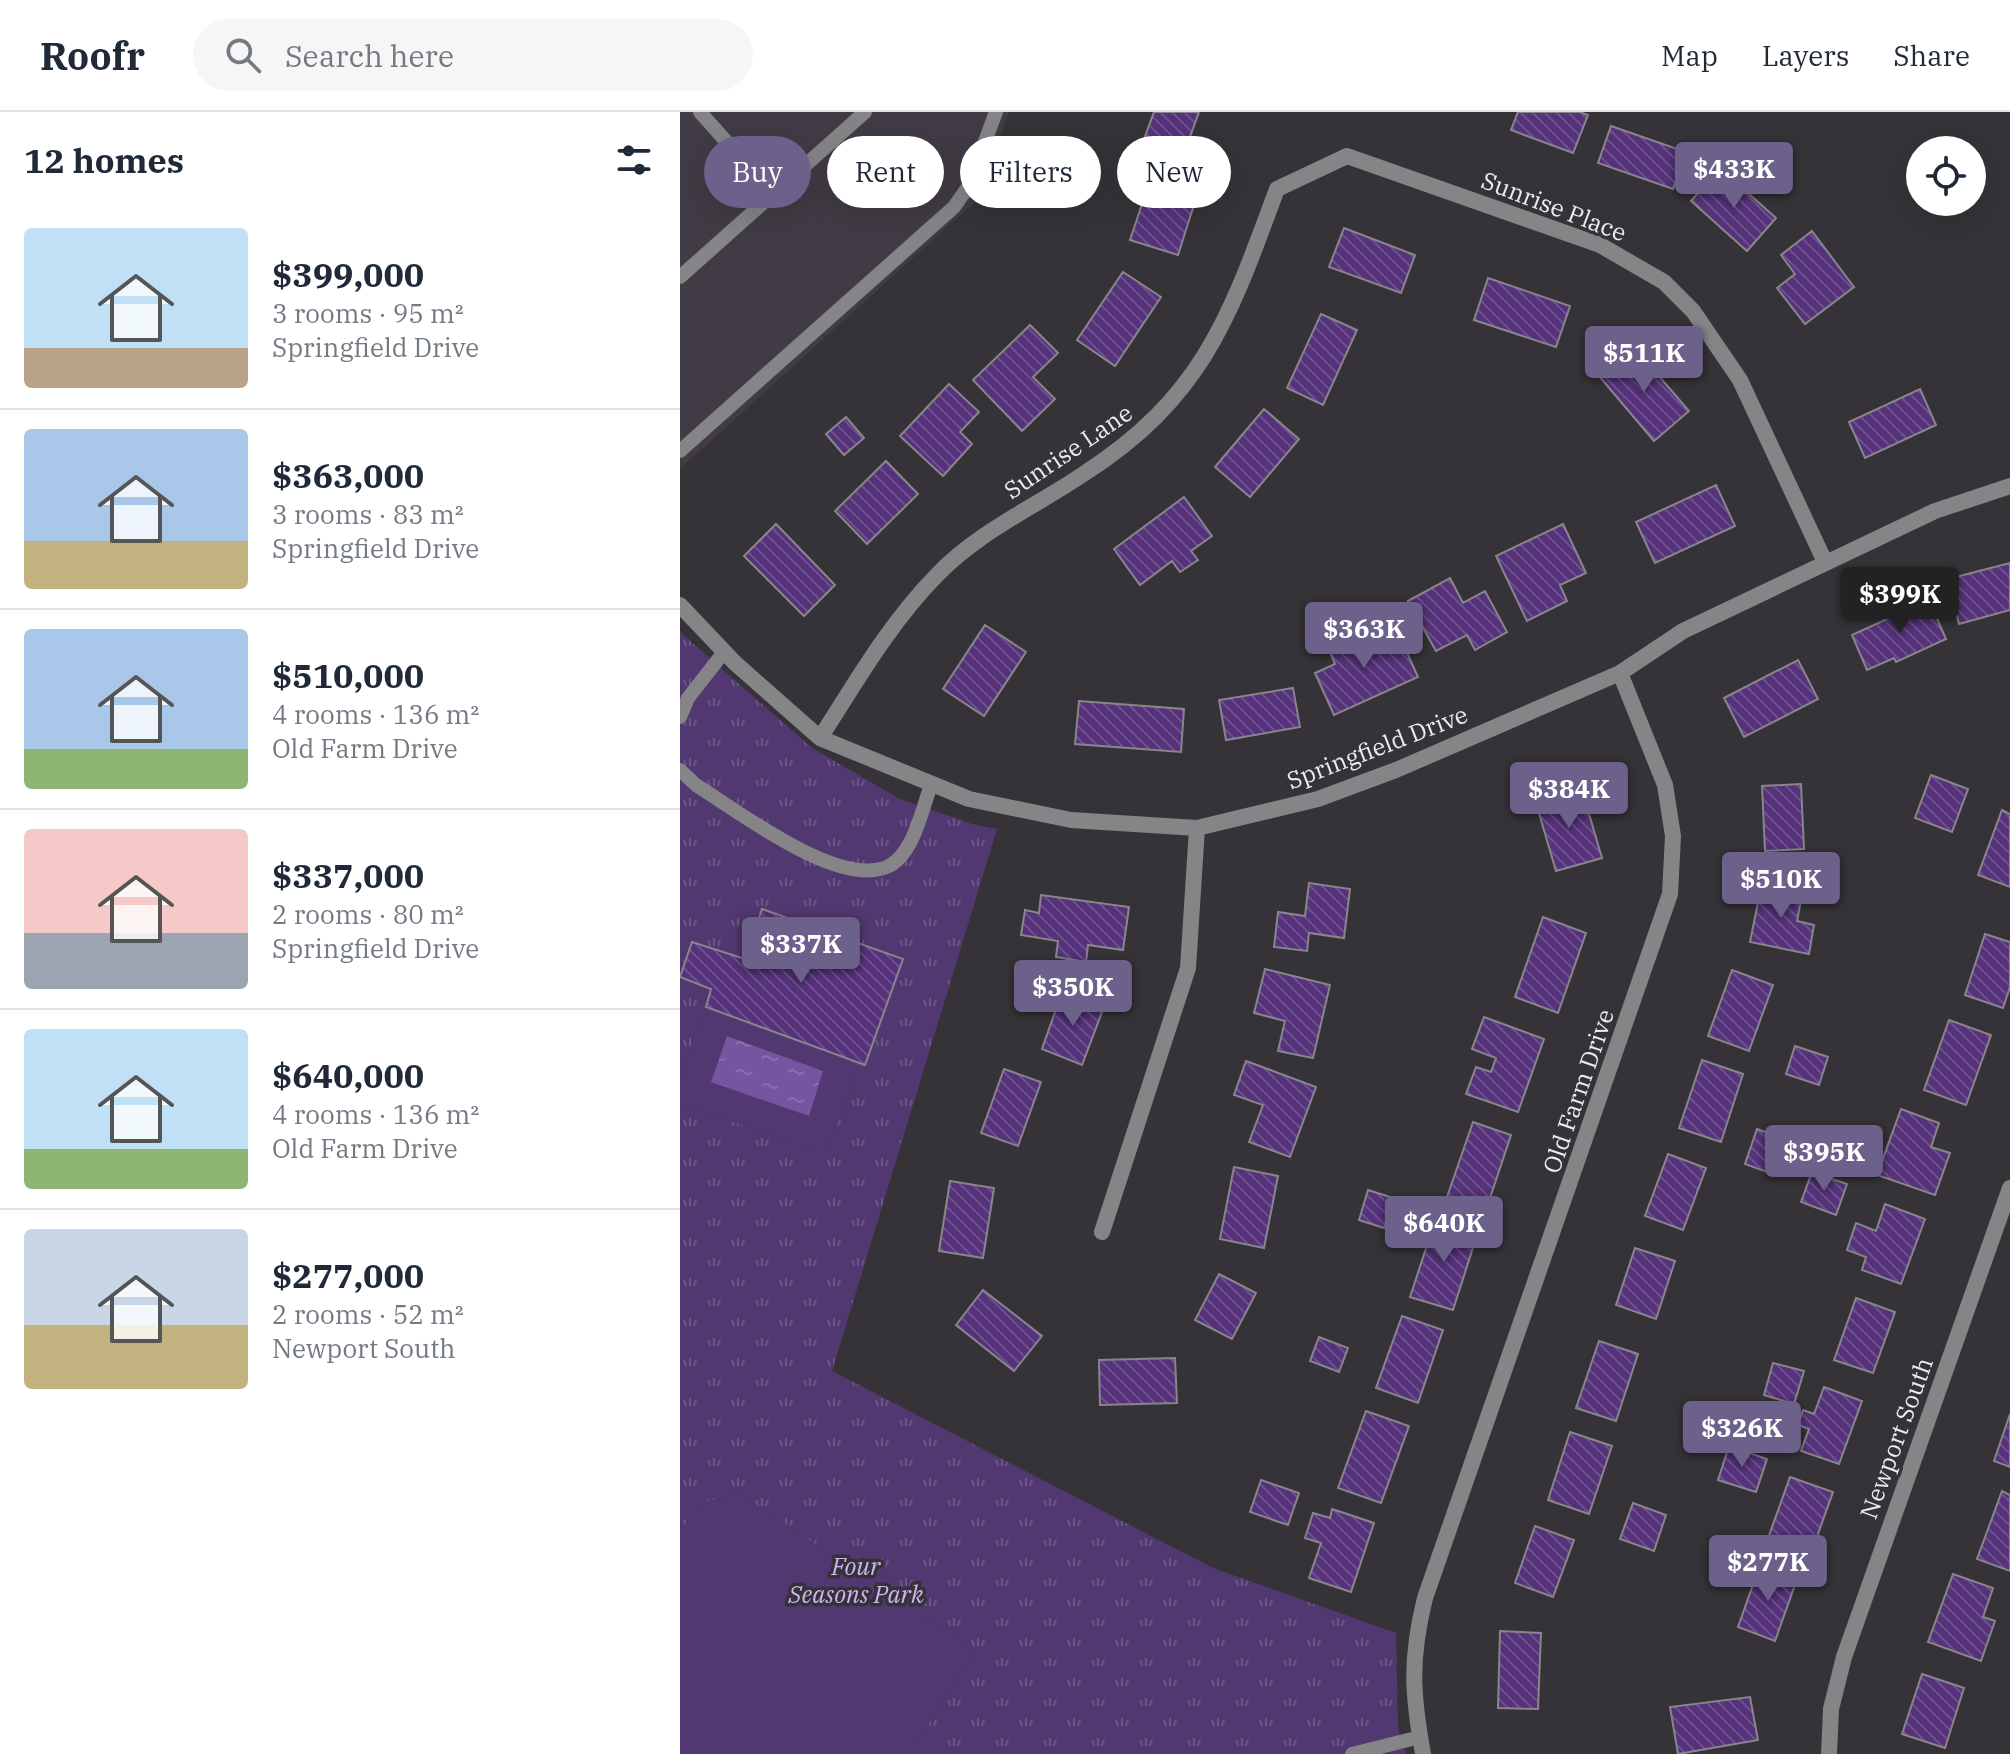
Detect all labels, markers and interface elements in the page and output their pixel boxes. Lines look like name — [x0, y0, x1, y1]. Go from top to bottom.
search box — [193, 19, 753, 91]
text: Roofr — [40, 31, 145, 80]
icon: search — [221, 33, 265, 77]
text: Search here — [285, 36, 454, 75]
text: Map — [1661, 37, 1718, 74]
text: Layers — [1762, 37, 1849, 74]
text: Share — [1893, 37, 1970, 74]
chip: Buy — [704, 136, 811, 208]
chip: Rent — [827, 136, 944, 208]
chip: Filters — [960, 136, 1101, 208]
chip: New — [1117, 136, 1231, 208]
map controls — [1906, 136, 1986, 216]
button: locate — [1906, 136, 1986, 216]
text: 12 homes — [24, 138, 184, 182]
icon: filters — [612, 138, 656, 182]
pin: $433K — [1678, 142, 1790, 210]
text: $433K — [1693, 151, 1775, 185]
street label: Sunrise Place — [1477, 164, 1631, 248]
text: $399,000 — [272, 252, 424, 296]
icon: home — [88, 260, 184, 356]
text: 3 rooms · 95 m² — [272, 296, 464, 330]
pin: $511K — [1588, 326, 1700, 394]
text: Springfield Drive — [272, 330, 479, 364]
text: $511K — [1603, 335, 1685, 369]
street label: Sunrise Lane — [998, 396, 1138, 506]
text: $363,000 — [272, 453, 424, 497]
icon: home — [88, 461, 184, 557]
text: 3 rooms · 83 m² — [272, 497, 464, 531]
text: Springfield Drive — [272, 531, 479, 565]
pin: $399K — [1844, 567, 1956, 635]
text: $399K — [1859, 576, 1941, 610]
pin: $363K — [1308, 602, 1420, 670]
text: $363K — [1323, 611, 1405, 645]
text: $510,000 — [272, 653, 424, 697]
icon: home — [88, 661, 184, 757]
text: 4 rooms · 136 m² — [272, 697, 479, 731]
street label: Springfield Drive — [1282, 698, 1472, 796]
text: Old Farm Drive — [272, 731, 458, 765]
pin: $384K — [1513, 762, 1625, 830]
text: $384K — [1528, 771, 1610, 805]
pin: $510K — [1725, 852, 1837, 920]
text: $337,000 — [272, 853, 424, 897]
icon: home — [88, 861, 184, 957]
text: $510K — [1740, 861, 1822, 895]
text: 2 rooms · 80 m² — [272, 897, 464, 931]
pin: $337K — [745, 917, 857, 985]
text: $337K — [760, 926, 842, 960]
text: Springfield Drive — [272, 931, 479, 965]
pin: $350K — [1017, 960, 1129, 1028]
text: $350K — [1032, 969, 1114, 1003]
street label: Old Farm Drive — [1535, 1005, 1621, 1177]
text: $640,000 — [272, 1053, 424, 1097]
icon: home — [88, 1061, 184, 1157]
text: 4 rooms · 136 m² — [272, 1097, 479, 1131]
pin: $395K — [1768, 1125, 1880, 1193]
text: Old Farm Drive — [272, 1131, 458, 1165]
text: $395K — [1783, 1134, 1865, 1168]
pin: $640K — [1388, 1196, 1500, 1264]
text: $640K — [1403, 1205, 1485, 1239]
text: $277,000 — [272, 1253, 424, 1297]
icon: home — [88, 1261, 184, 1357]
text: 2 rooms · 52 m² — [272, 1297, 464, 1331]
text: Newport South — [272, 1331, 456, 1365]
street label: Newport South — [1852, 1353, 1940, 1523]
pin: $326K — [1686, 1401, 1798, 1469]
text: $326K — [1701, 1410, 1783, 1444]
pin: $277K — [1712, 1535, 1824, 1603]
text: $277K — [1727, 1544, 1809, 1578]
park label: Four Seasons Park — [787, 1550, 924, 1610]

